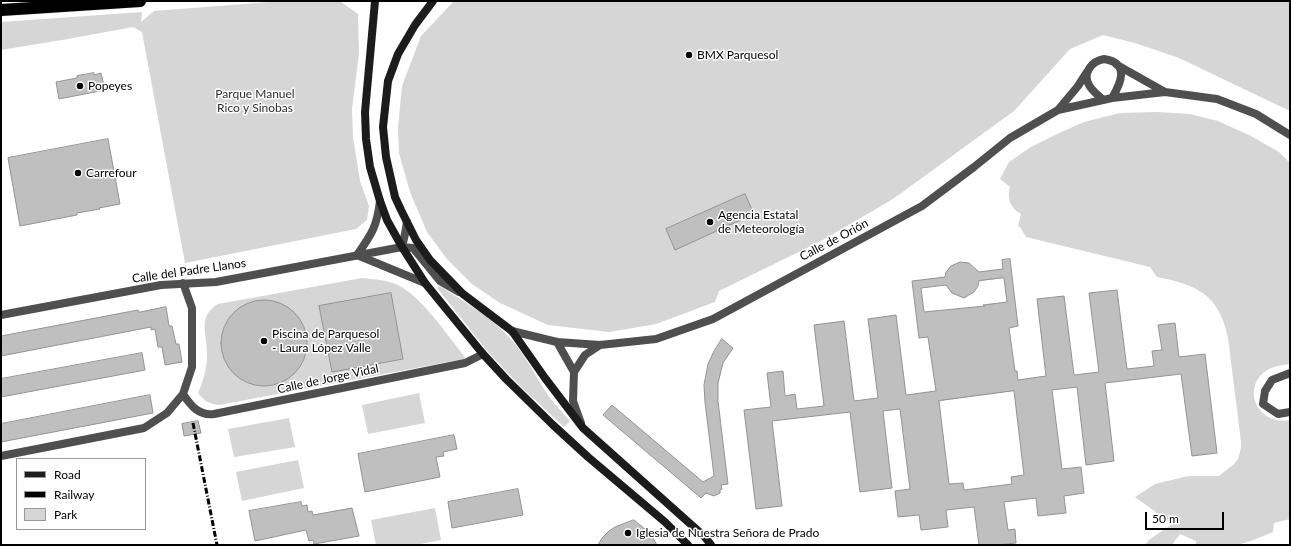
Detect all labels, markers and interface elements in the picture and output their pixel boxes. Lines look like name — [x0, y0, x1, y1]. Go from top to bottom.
place label: BMX Parquesol — [697, 48, 778, 62]
marker: BMX Parquesol — [684, 50, 694, 60]
place label: Popeyes — [88, 79, 132, 93]
marker: Popeyes — [75, 81, 85, 91]
park label: Parque Manuel Rico y Sinobas — [215, 87, 295, 115]
place label: Carrefour — [86, 166, 137, 180]
marker: Carrefour — [73, 168, 83, 178]
place label: Agencia Estatal de Meteorología — [718, 208, 804, 236]
street label: Calle de Orión — [797, 216, 871, 264]
marker: Agencia Estatal de Meteorología — [705, 217, 715, 227]
street label: Calle del Padre Llanos — [131, 256, 247, 286]
place label: Piscina de Parquesol - Laura López Valle — [272, 327, 379, 355]
marker: Piscina de Parquesol - Laura López Valle — [259, 336, 269, 346]
street label: Calle de Jorge Vidal — [276, 361, 380, 397]
legend — [16, 458, 146, 530]
text: Road — [54, 467, 81, 482]
text: Railway — [54, 487, 94, 502]
scale bar — [1147, 504, 1226, 530]
text: Park — [54, 507, 77, 522]
text: 50 m — [1152, 511, 1179, 526]
place label: Iglesia de Nuestra Señora de Prado — [636, 526, 819, 540]
marker: Iglesia de Nuestra Señora de Prado — [623, 528, 633, 538]

